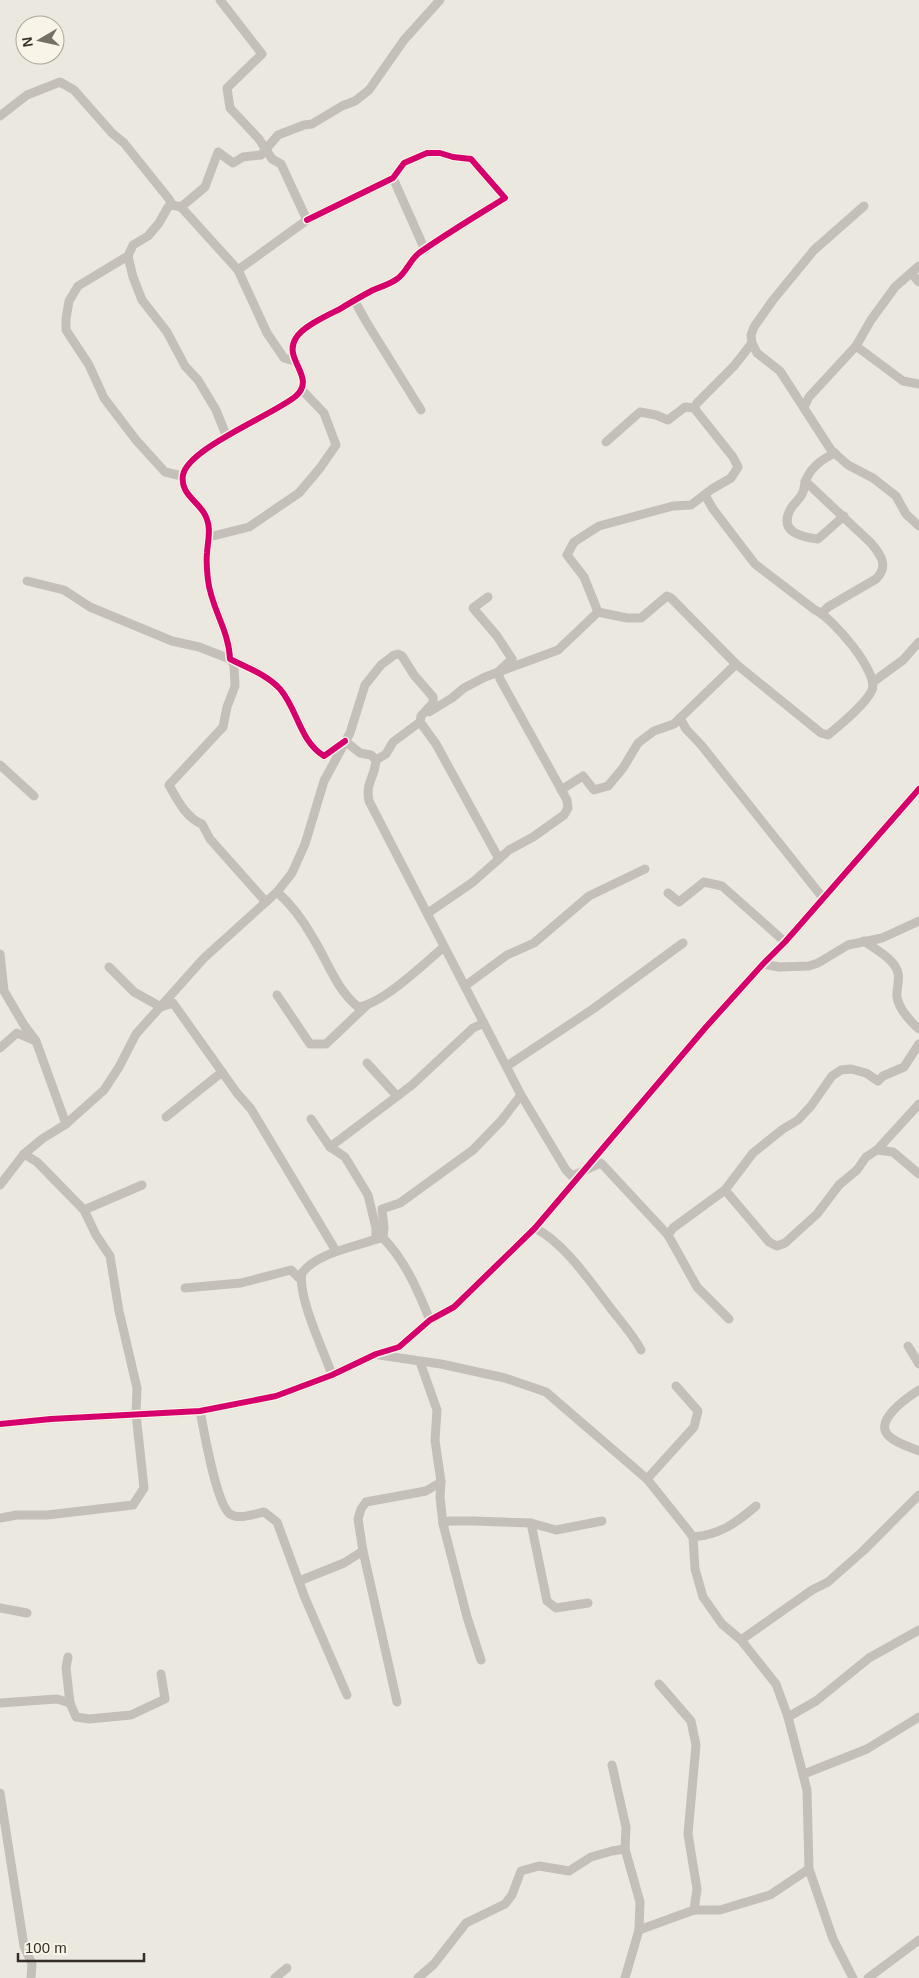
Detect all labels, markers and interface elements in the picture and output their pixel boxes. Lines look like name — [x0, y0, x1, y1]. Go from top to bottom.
north arrow — [15, 15, 65, 65]
text: N — [18, 36, 36, 48]
scale bar — [18, 1930, 144, 1962]
text: 100 m — [25, 1939, 67, 1956]

